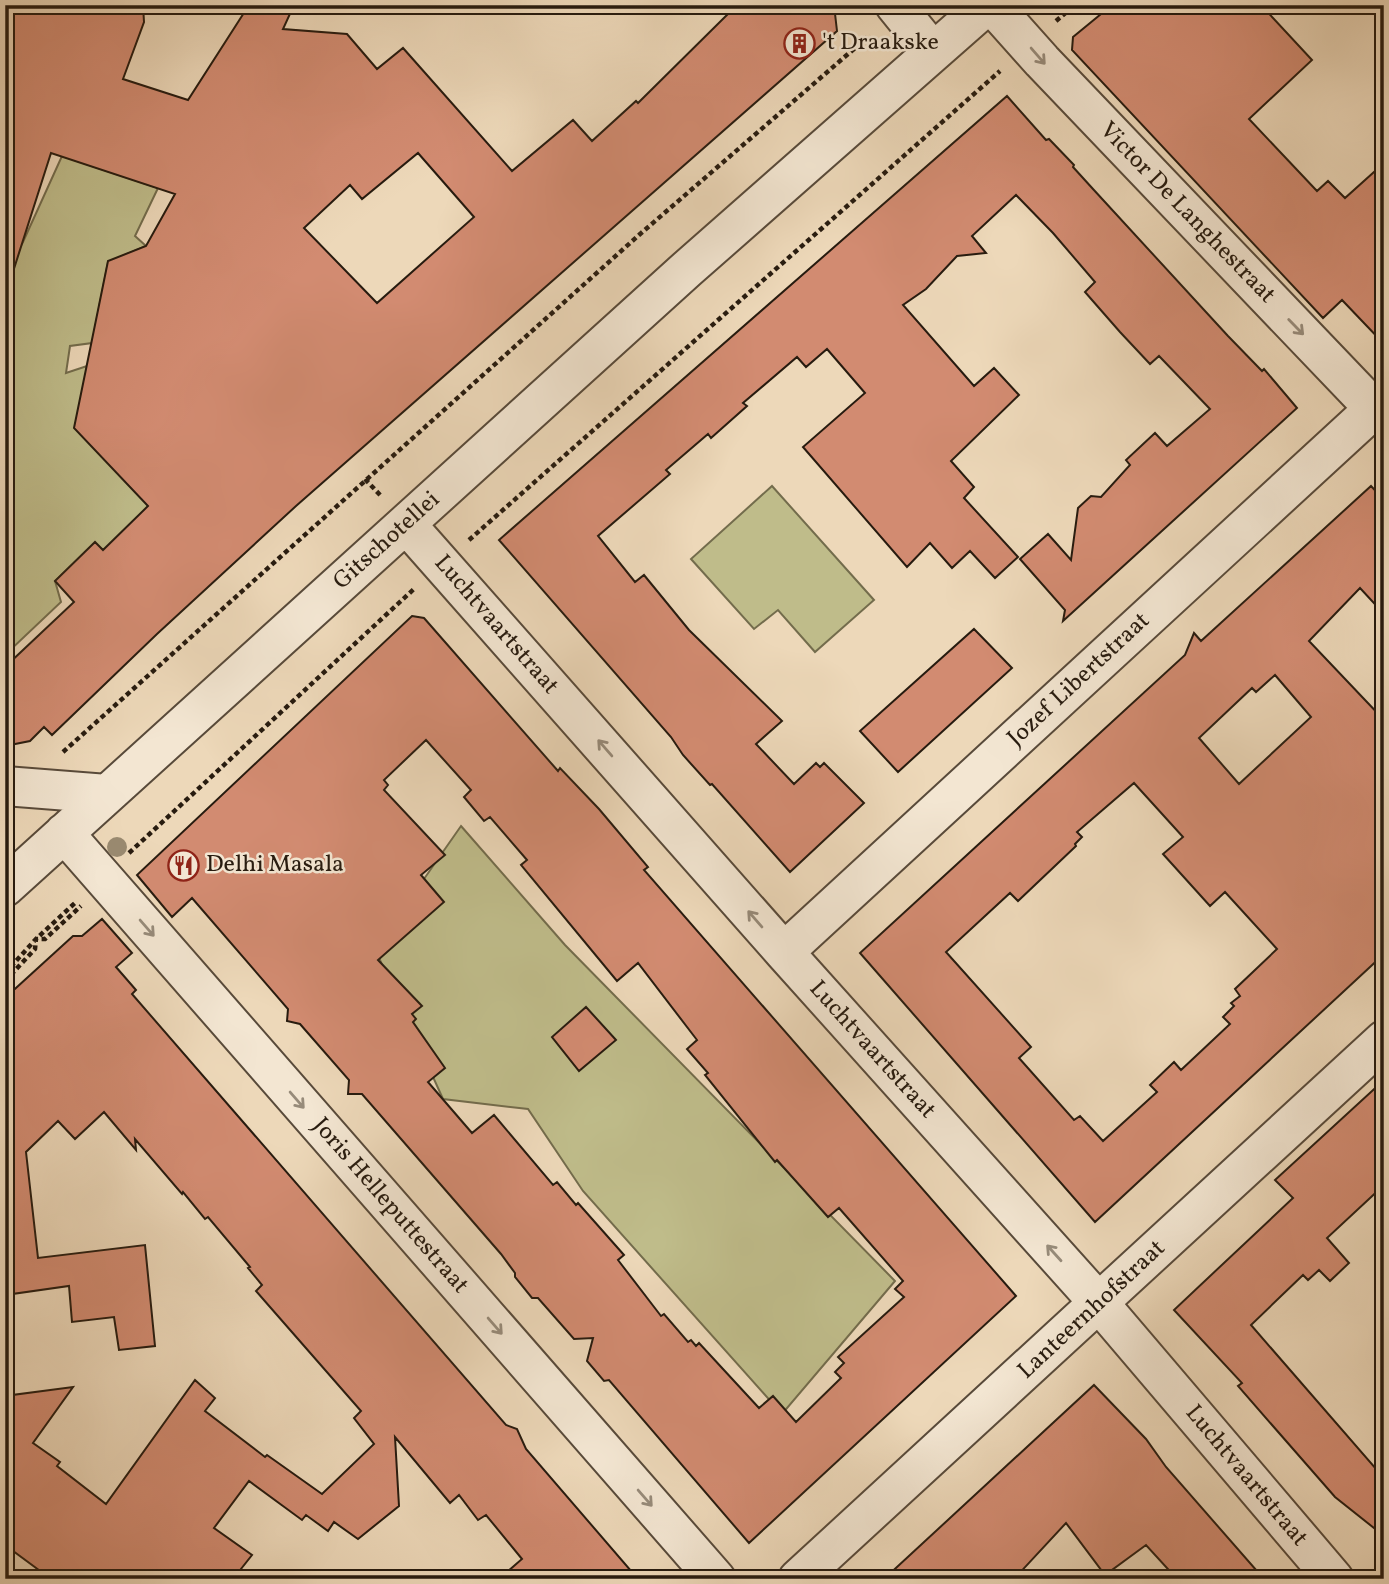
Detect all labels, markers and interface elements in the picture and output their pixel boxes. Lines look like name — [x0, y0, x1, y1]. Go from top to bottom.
building icon: 't Draakske — [782, 26, 816, 60]
place label: 't Draakske — [822, 26, 939, 60]
one-way arrow — [1030, 46, 1046, 64]
street label: Victor De Langhestraat — [1091, 114, 1283, 312]
one-way arrow — [1288, 318, 1305, 335]
street label: Gitschotellei — [326, 484, 448, 598]
street label: Luchtvaartstraat — [426, 548, 566, 702]
street label: Jozef Libertstraat — [1000, 605, 1158, 755]
one-way arrow — [597, 739, 613, 757]
restaurant icon: Delhi Masala — [166, 848, 200, 882]
place label: Delhi Masala — [206, 848, 344, 882]
one-way arrow — [747, 910, 763, 928]
one-way arrow — [139, 919, 155, 937]
street label: Luchtvaartstraat — [801, 973, 943, 1127]
one-way arrow — [289, 1090, 305, 1108]
street label: Joris Helleputtestraat — [304, 1110, 476, 1302]
street label: Lanteernhofstraat — [1011, 1232, 1173, 1388]
one-way arrow — [1046, 1244, 1062, 1262]
one-way arrow — [487, 1317, 503, 1335]
street label: Luchtvaartstraat — [1177, 1398, 1315, 1554]
one-way arrow — [637, 1488, 653, 1506]

